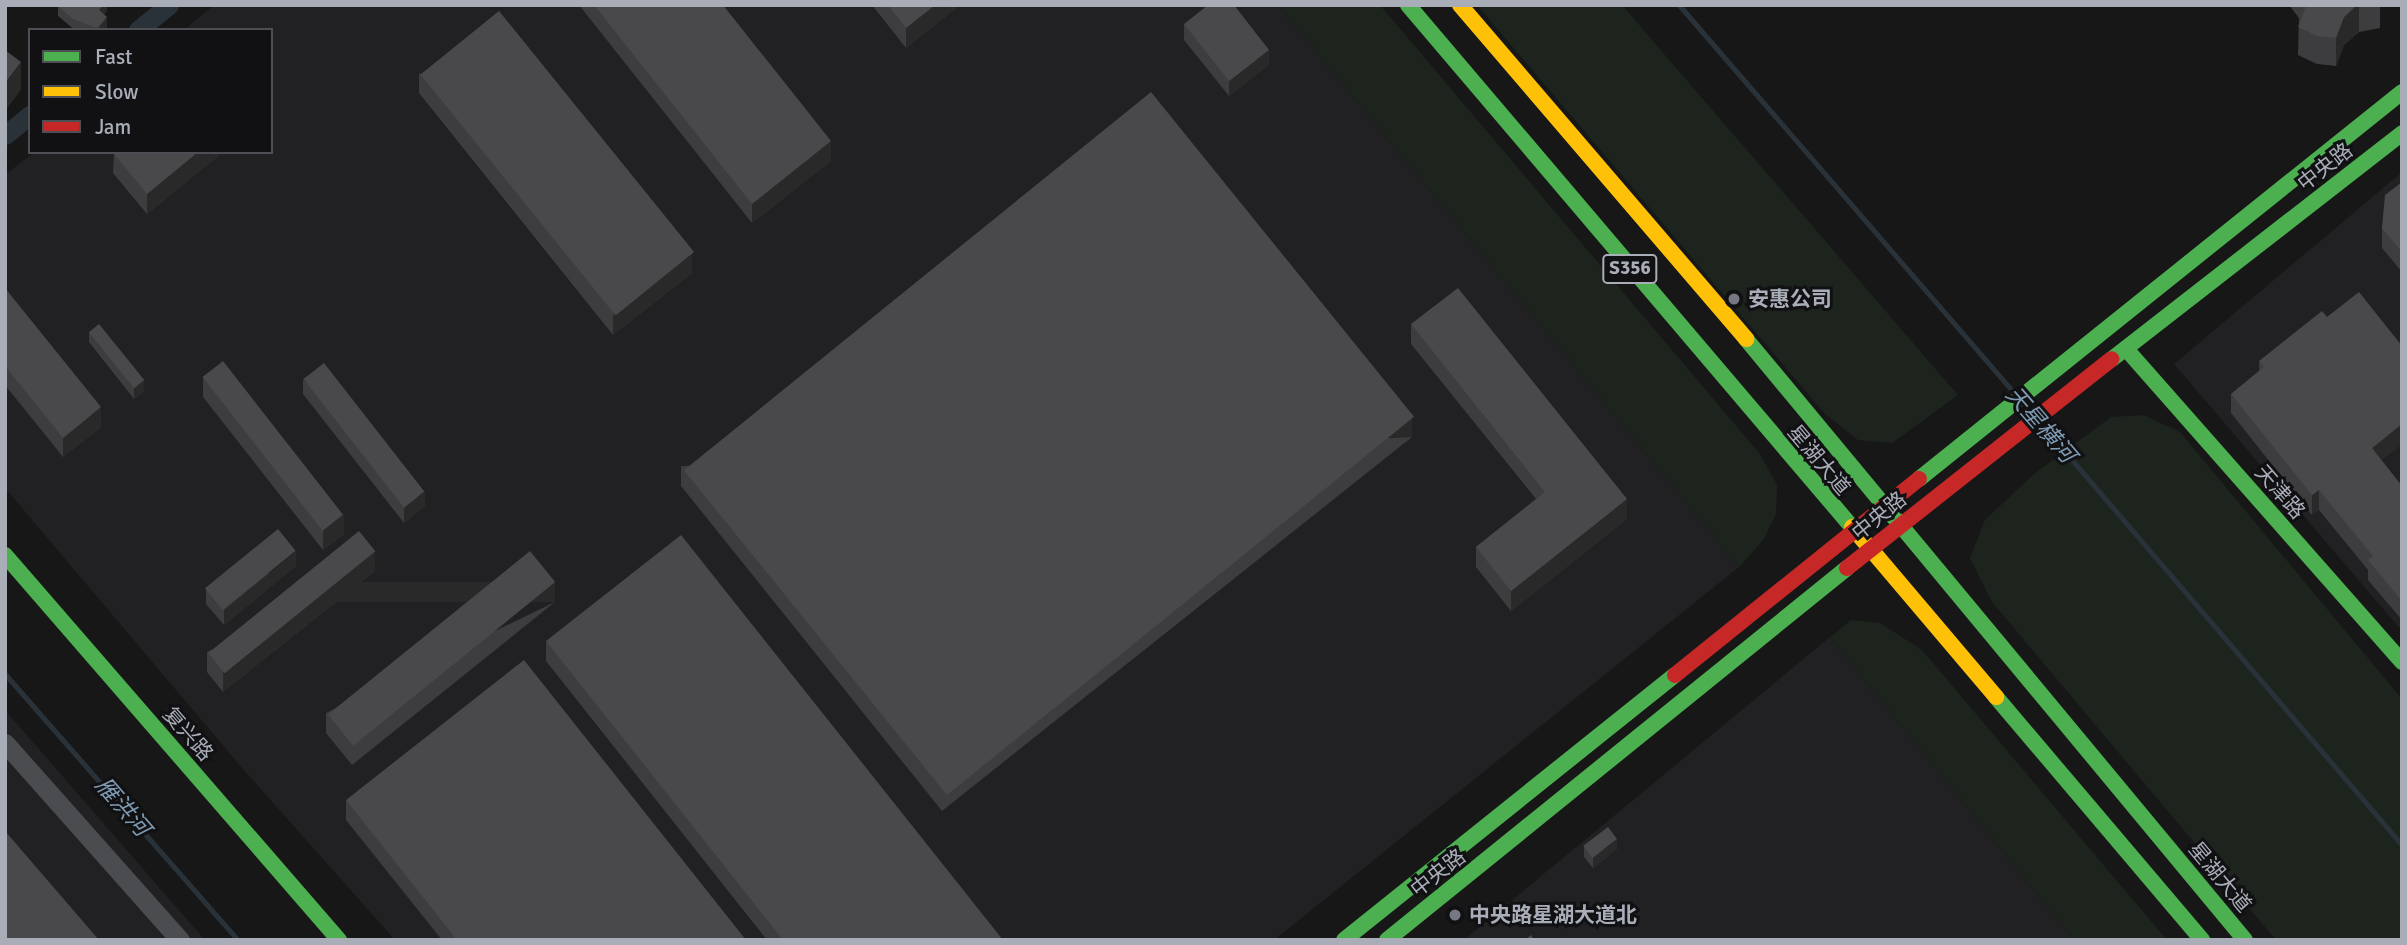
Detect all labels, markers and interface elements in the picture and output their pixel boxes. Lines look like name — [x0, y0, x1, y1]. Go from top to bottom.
legend — [28, 28, 273, 154]
text: Fast — [95, 44, 132, 70]
text: Slow — [95, 79, 139, 105]
text: Jam — [95, 114, 131, 140]
street label: 中央路 — [2292, 138, 2358, 196]
road number: S356 — [1602, 254, 1658, 284]
place label: 安惠公司 — [1748, 286, 1832, 312]
marker: 安惠公司 — [1726, 291, 1742, 307]
water label: 天星横河 — [1999, 381, 2081, 469]
street label: 星湖大道 — [1782, 420, 1856, 500]
street label: 天津路 — [2250, 460, 2310, 524]
street label: 中央路 — [1847, 486, 1911, 546]
street label: 复兴路 — [158, 702, 218, 766]
water label: 雁洪河 — [89, 772, 155, 842]
street label: 星湖大道 — [2183, 837, 2257, 917]
street label: 中央路 — [1405, 844, 1471, 902]
place label: 中央路星湖大道北 — [1469, 902, 1637, 928]
marker: 中央路星湖大道北 — [1447, 907, 1463, 923]

